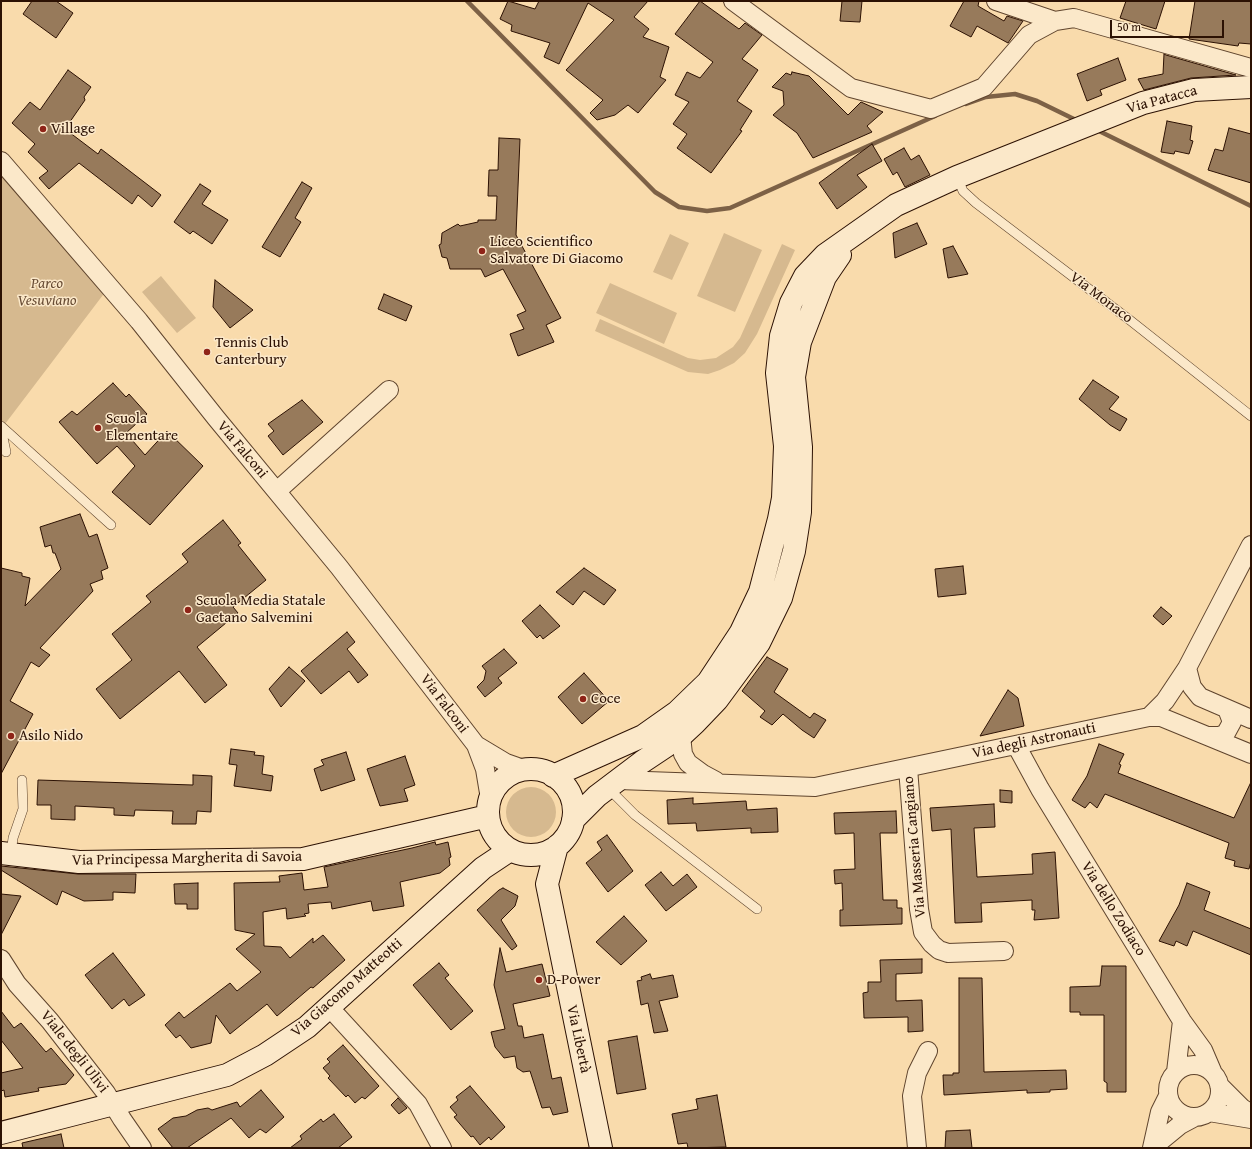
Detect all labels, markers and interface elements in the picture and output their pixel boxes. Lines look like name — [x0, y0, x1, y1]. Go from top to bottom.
scale bar — [1112, 12, 1226, 38]
text: 50 m — [1117, 18, 1141, 35]
street label: Via Patacca — [1125, 82, 1199, 118]
place label: Village — [51, 120, 95, 138]
marker: Village — [38, 124, 48, 134]
place label: Liceo Scientifico Salvatore Di Giacomo — [490, 233, 623, 268]
marker: Liceo Scientifico Salvatore Di Giacomo — [477, 246, 487, 256]
street label: Via Monaco — [1066, 268, 1136, 328]
park label: Parco Vesuviano — [17, 275, 77, 310]
place label: Tennis Club Canterbury — [215, 334, 288, 369]
marker: Tennis Club Canterbury — [202, 347, 212, 357]
place label: Scuola Elementare — [106, 410, 178, 445]
street label: Via Falconi — [213, 418, 271, 482]
marker: Scuola Elementare — [93, 423, 103, 433]
place label: Scuola Media Statale Gaetano Salvemini — [196, 592, 326, 627]
marker: Scuola Media Statale Gaetano Salvemini — [183, 605, 193, 615]
street label: Via Falconi — [416, 671, 472, 737]
place label: Coce — [591, 690, 620, 708]
marker: Coce — [578, 694, 588, 704]
street label: Via degli Astronauti — [971, 719, 1097, 763]
place label: Asilo Nido — [19, 727, 83, 745]
marker: Asilo Nido — [6, 731, 16, 741]
street label: Via Masseria Cangiano — [900, 775, 930, 919]
street label: Via Principessa Margherita di Savoia — [72, 848, 302, 870]
street label: Via dello Zodiaco — [1077, 858, 1149, 960]
street label: Via Giacomo Matteotti — [288, 935, 406, 1041]
place label: D-Power — [547, 971, 600, 989]
marker: D-Power — [534, 975, 544, 985]
street label: Via Libertà — [562, 1003, 594, 1075]
street label: Viale degli Ulivi — [36, 1007, 112, 1097]

